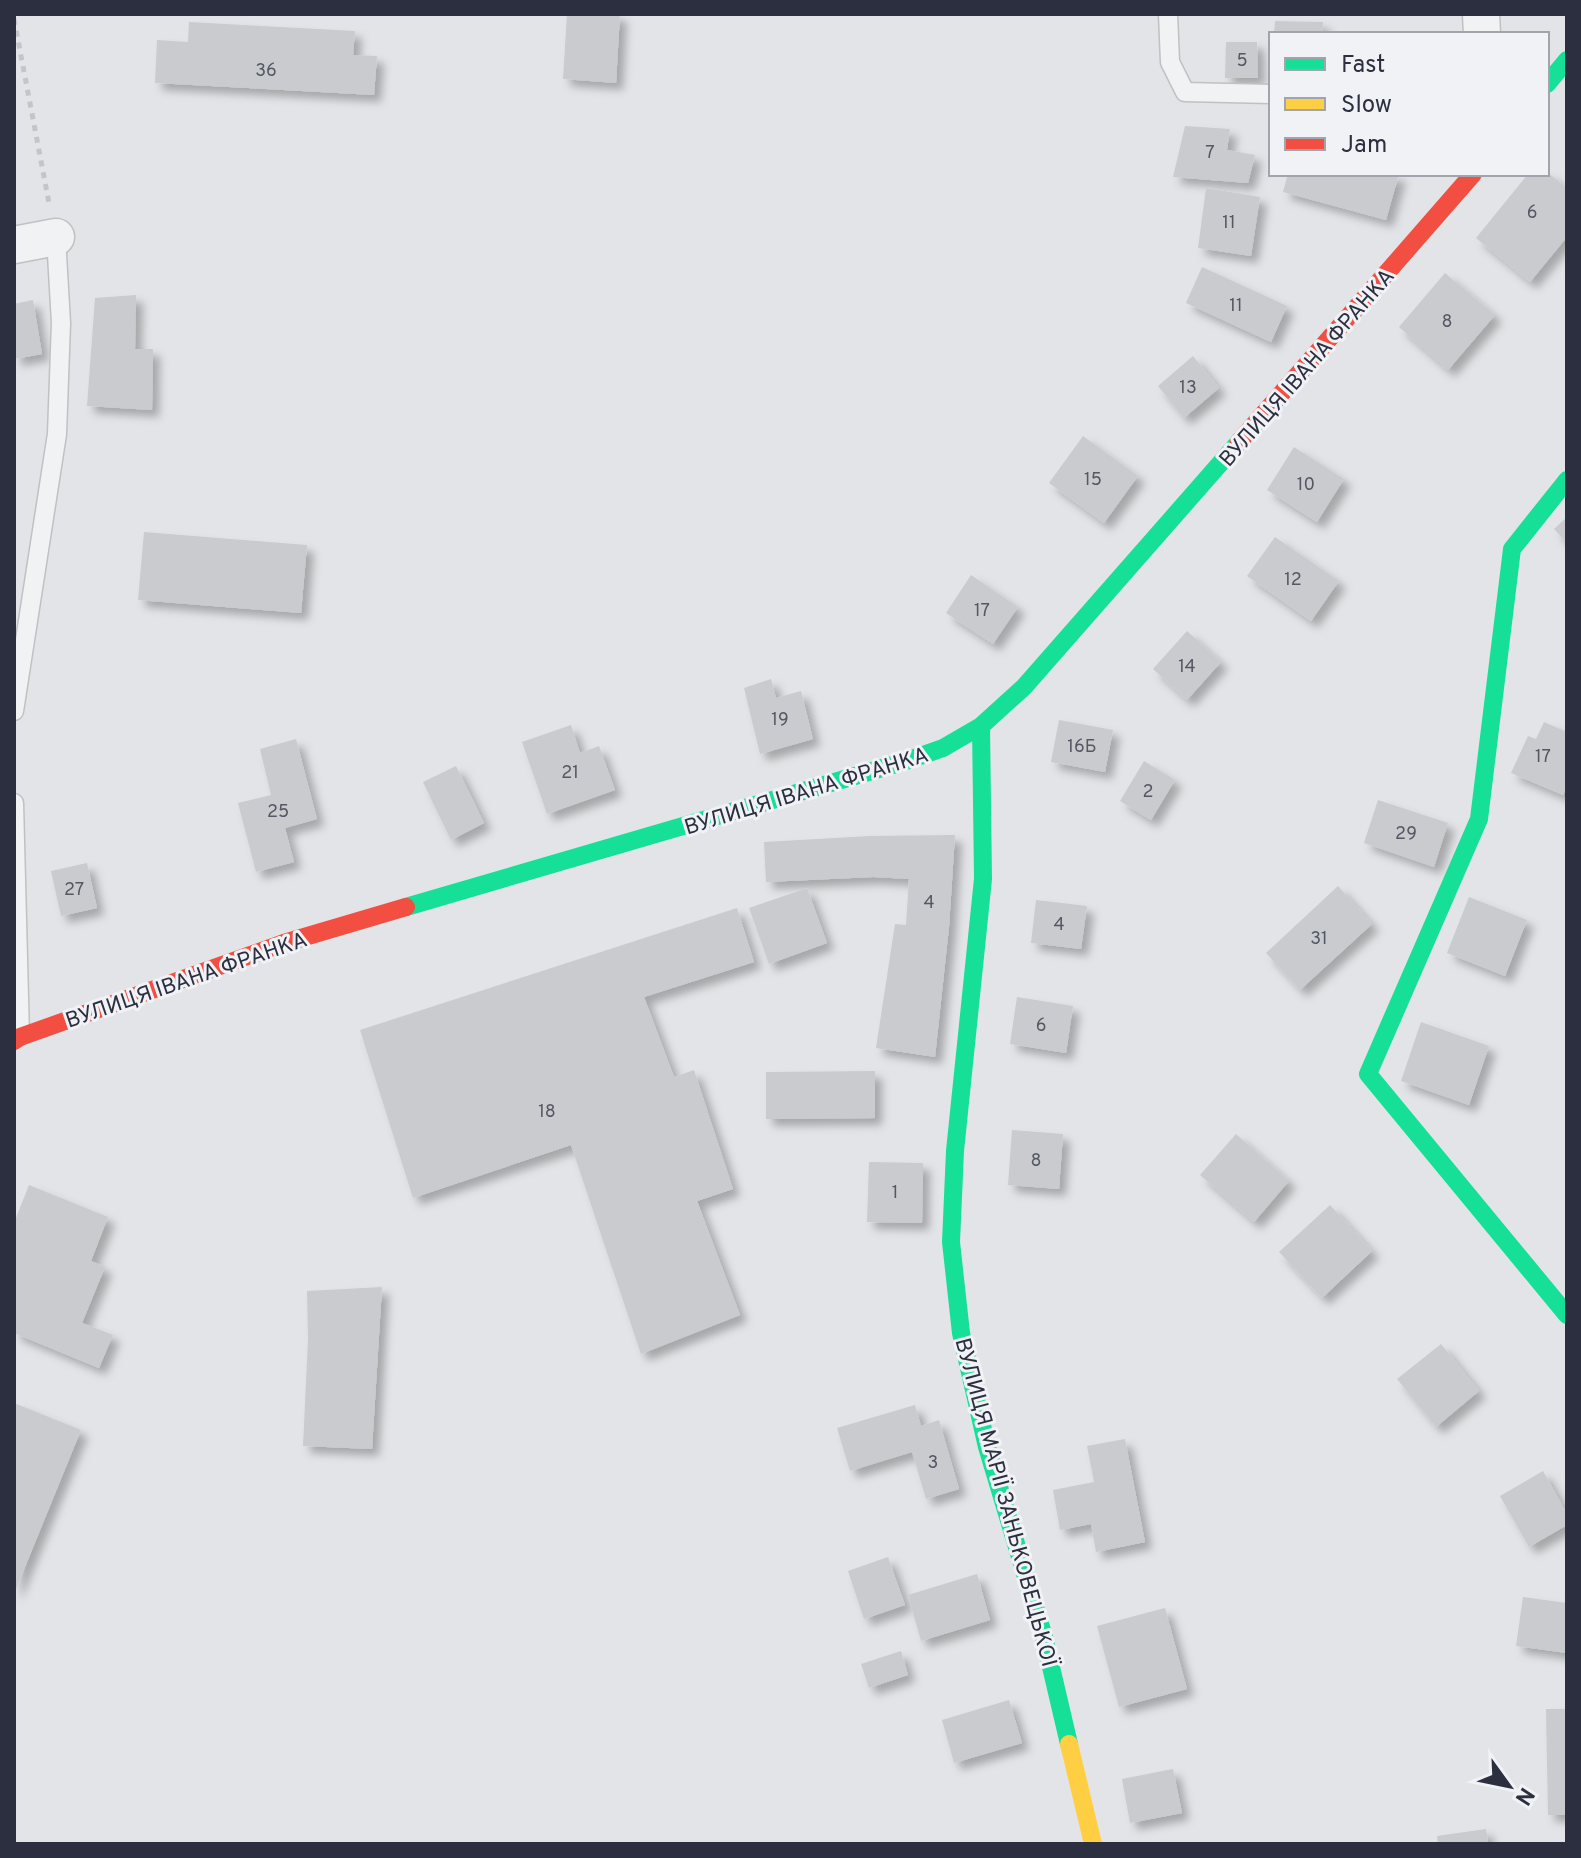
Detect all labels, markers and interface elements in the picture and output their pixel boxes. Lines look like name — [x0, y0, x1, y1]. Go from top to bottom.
legend — [1269, 32, 1549, 176]
house number: 5 — [1236, 50, 1248, 73]
text: Fast — [1341, 51, 1385, 81]
house number: 36 — [255, 60, 277, 83]
text: Slow — [1341, 91, 1392, 121]
text: Jam — [1341, 131, 1387, 161]
house number: 7 — [1205, 142, 1215, 165]
house number: 6 — [1527, 202, 1537, 225]
house number: 11 — [1222, 212, 1236, 235]
street label: ВУЛИЦЯ ІВАНА ФРАНКА — [1214, 264, 1401, 473]
house number: 11 — [1229, 295, 1243, 318]
house number: 8 — [1442, 311, 1453, 334]
house number: 13 — [1179, 377, 1197, 400]
house number: 15 — [1084, 469, 1102, 492]
house number: 10 — [1297, 474, 1315, 497]
house number: 12 — [1284, 569, 1302, 592]
house number: 17 — [974, 600, 990, 623]
house number: 14 — [1178, 656, 1196, 679]
house number: 19 — [771, 709, 789, 732]
house number: 16Б — [1067, 736, 1097, 759]
street label: ВУЛИЦЯ ІВАНА ФРАНКА — [681, 742, 932, 842]
house number: 17 — [1535, 746, 1551, 769]
house number: 21 — [561, 762, 579, 785]
house number: 2 — [1142, 781, 1154, 804]
house number: 25 — [267, 801, 289, 824]
house number: 29 — [1395, 823, 1417, 846]
house number: 27 — [64, 879, 84, 902]
house number: 4 — [923, 892, 935, 915]
house number: 4 — [1053, 914, 1065, 937]
street label: ВУЛИЦЯ ІВАНА ФРАНКА — [62, 927, 311, 1035]
house number: 31 — [1310, 928, 1328, 951]
house number: 6 — [1036, 1015, 1046, 1038]
house number: 18 — [538, 1101, 556, 1124]
house number: 8 — [1031, 1150, 1042, 1173]
house number: 1 — [892, 1182, 898, 1205]
street label: ВУЛИЦЯ МАРІЇ ЗАНЬКОВЕЦЬКОЇ — [948, 1335, 1064, 1671]
house number: 3 — [928, 1452, 938, 1475]
north arrow — [1469, 1746, 1549, 1826]
text: N — [1508, 1782, 1539, 1810]

